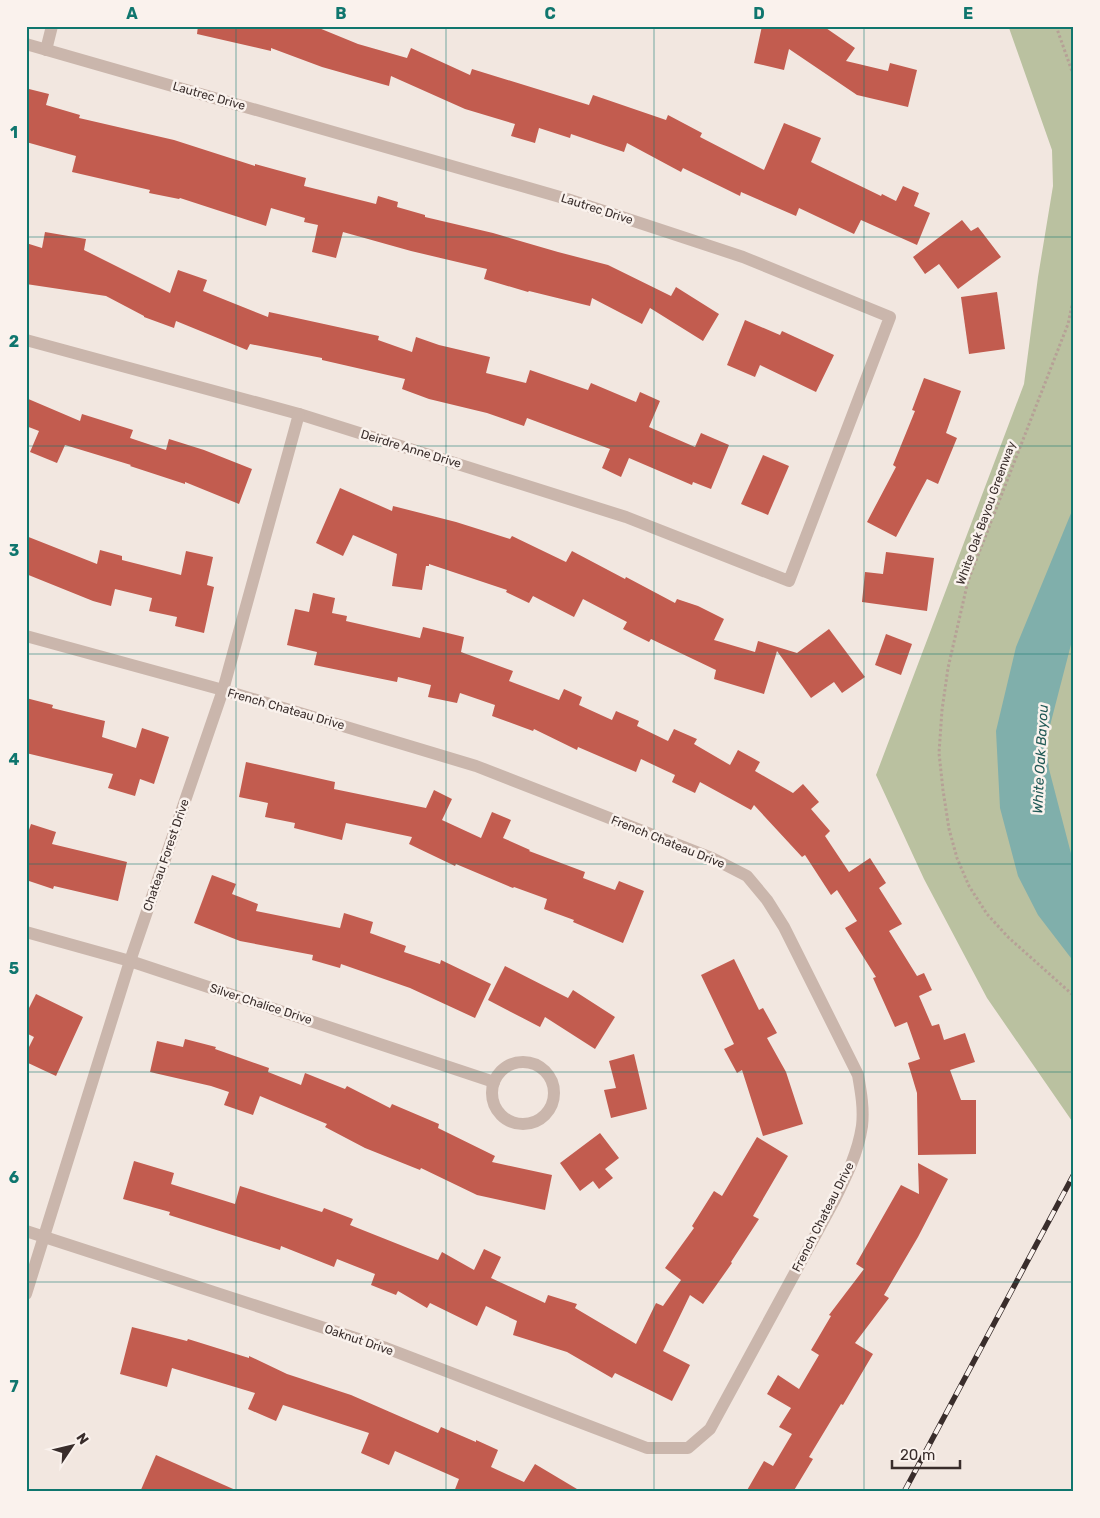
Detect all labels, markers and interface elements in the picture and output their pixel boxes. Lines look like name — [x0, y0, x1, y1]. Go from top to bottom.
text: A — [126, 4, 138, 23]
text: B — [335, 4, 347, 23]
text: C — [544, 4, 556, 23]
text: D — [753, 4, 765, 23]
text: E — [963, 4, 973, 23]
street label: Lautrec Drive — [171, 79, 247, 113]
text: 1 — [10, 123, 18, 142]
street label: Lautrec Drive — [559, 191, 635, 227]
text: 2 — [9, 332, 19, 351]
street label: Deirdre Anne Drive — [359, 427, 463, 471]
street label: White Oak Bayou Greenway — [953, 439, 1019, 587]
text: 3 — [9, 541, 19, 560]
street label: French Chateau Drive — [226, 686, 346, 732]
water label: White Oak Bayou — [1029, 703, 1052, 814]
text: 4 — [9, 750, 20, 769]
street label: Chateau Forest Drive — [140, 797, 192, 913]
street label: French Chateau Drive — [609, 813, 727, 871]
text: 5 — [9, 959, 19, 978]
street label: Silver Chalice Drive — [208, 981, 314, 1027]
street label: French Chateau Drive — [789, 1160, 857, 1274]
text: 6 — [9, 1168, 19, 1187]
street label: Oaknut Drive — [323, 1322, 396, 1358]
text: 7 — [9, 1377, 19, 1396]
north arrow — [48, 1420, 98, 1470]
text: N — [72, 1430, 92, 1448]
scale bar — [892, 1438, 960, 1470]
text: 20 m — [900, 1446, 935, 1464]

